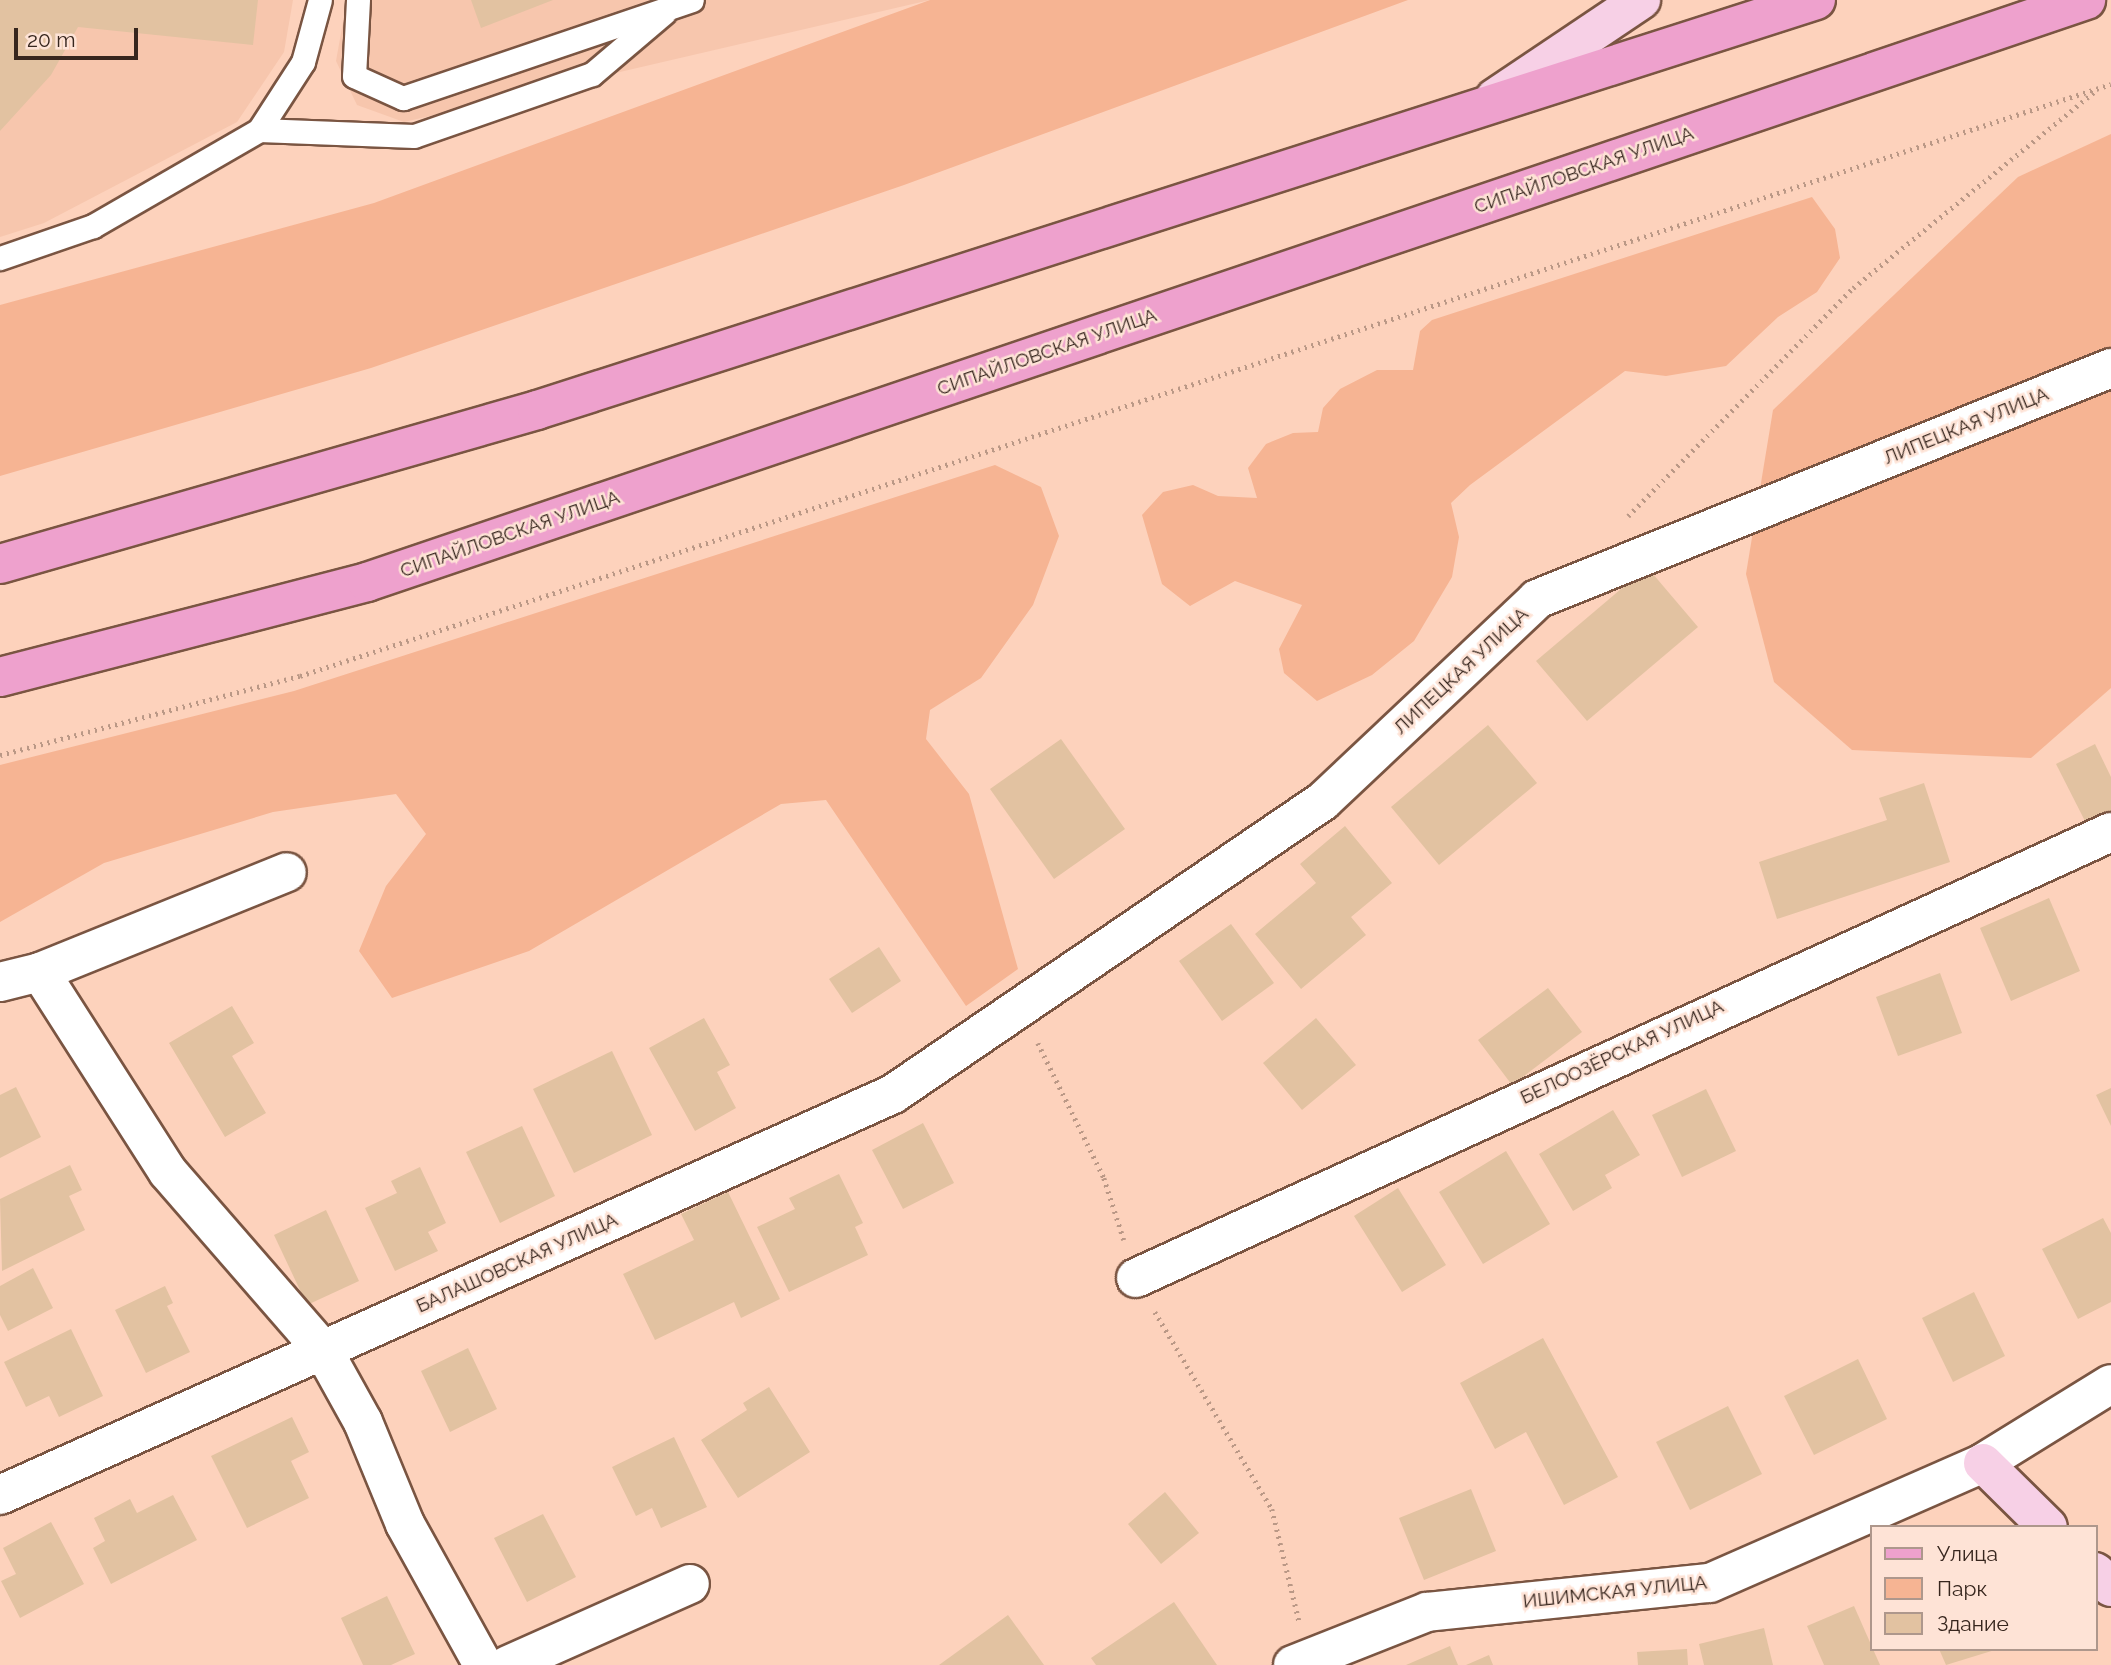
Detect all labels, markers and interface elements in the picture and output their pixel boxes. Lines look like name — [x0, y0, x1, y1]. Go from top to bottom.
scale bar — [18, 14, 142, 58]
text: 20 m — [27, 27, 75, 52]
street label: СИПАЙЛОВСКАЯ УЛИЦА — [1471, 122, 1697, 218]
street label: СИПАЙЛОВСКАЯ УЛИЦА — [934, 304, 1160, 400]
street label: ЛИПЕЦКАЯ УЛИЦА — [1880, 382, 2052, 470]
street label: СИПАЙЛОВСКАЯ УЛИЦА — [397, 486, 623, 582]
street label: ЛИПЕЦКАЯ УЛИЦА — [1389, 603, 1533, 739]
street label: БЕЛООЗЁРСКАЯ УЛИЦА — [1517, 995, 1727, 1109]
street label: БАЛАШОВСКАЯ УЛИЦА — [413, 1208, 621, 1318]
legend — [1870, 1525, 2097, 1651]
text: Улица — [1937, 1541, 1998, 1566]
street label: ИШИМСКАЯ УЛИЦА — [1522, 1571, 1708, 1613]
text: Парк — [1937, 1576, 1987, 1601]
text: Здание — [1937, 1611, 2009, 1636]

